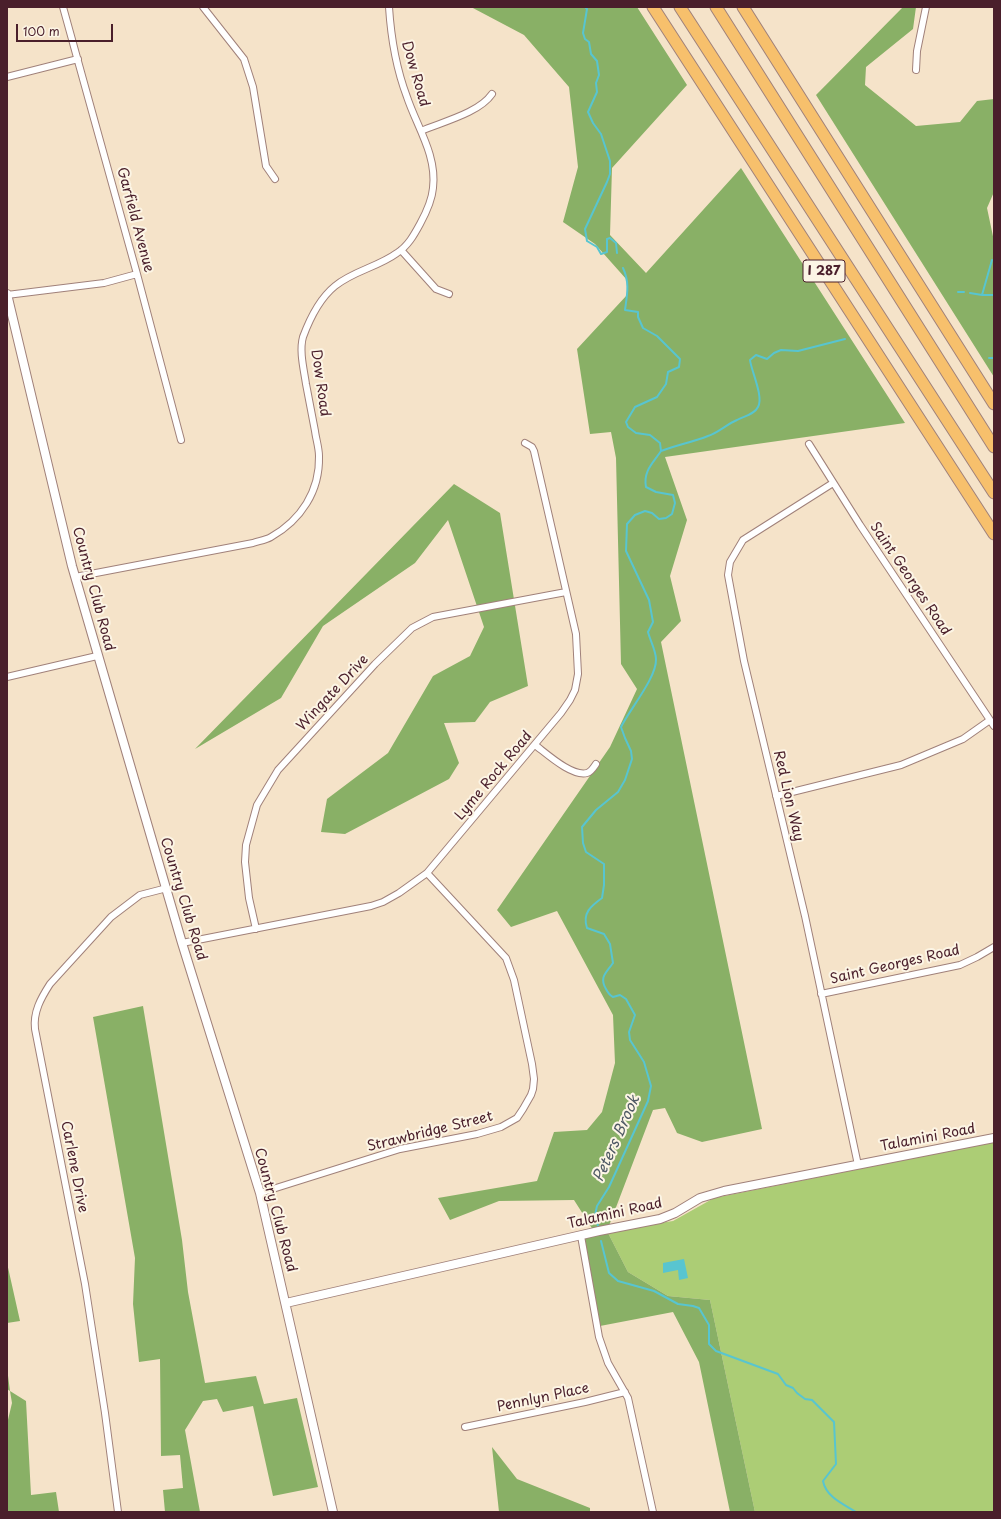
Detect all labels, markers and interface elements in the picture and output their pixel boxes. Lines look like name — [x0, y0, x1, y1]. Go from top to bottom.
scale bar — [18, 16, 115, 42]
text: 100 m — [23, 22, 60, 40]
street label: Dow Road — [398, 39, 432, 109]
street label: Garfield Avenue — [113, 166, 157, 274]
road number: I 287 — [803, 260, 845, 282]
street label: Dow Road — [307, 348, 333, 418]
street label: Saint Georges Road — [866, 519, 954, 639]
street label: Country Club Road — [68, 525, 118, 653]
street label: Wingate Drive — [293, 651, 373, 735]
street label: Lyme Rock Road — [452, 728, 536, 824]
street label: Red Lion Way — [769, 749, 807, 843]
street label: Country Club Road — [156, 835, 210, 963]
street label: Saint Georges Road — [828, 942, 962, 988]
water label: Peters Brook — [590, 1093, 644, 1185]
street label: Strawbridge Street — [365, 1108, 495, 1156]
street label: Carlene Drive — [57, 1120, 91, 1214]
street label: Talamini Road — [879, 1121, 977, 1155]
street label: Country Club Road — [250, 1146, 300, 1274]
street label: Talamini Road — [566, 1195, 664, 1233]
street label: Pennlyn Place — [495, 1380, 591, 1416]

